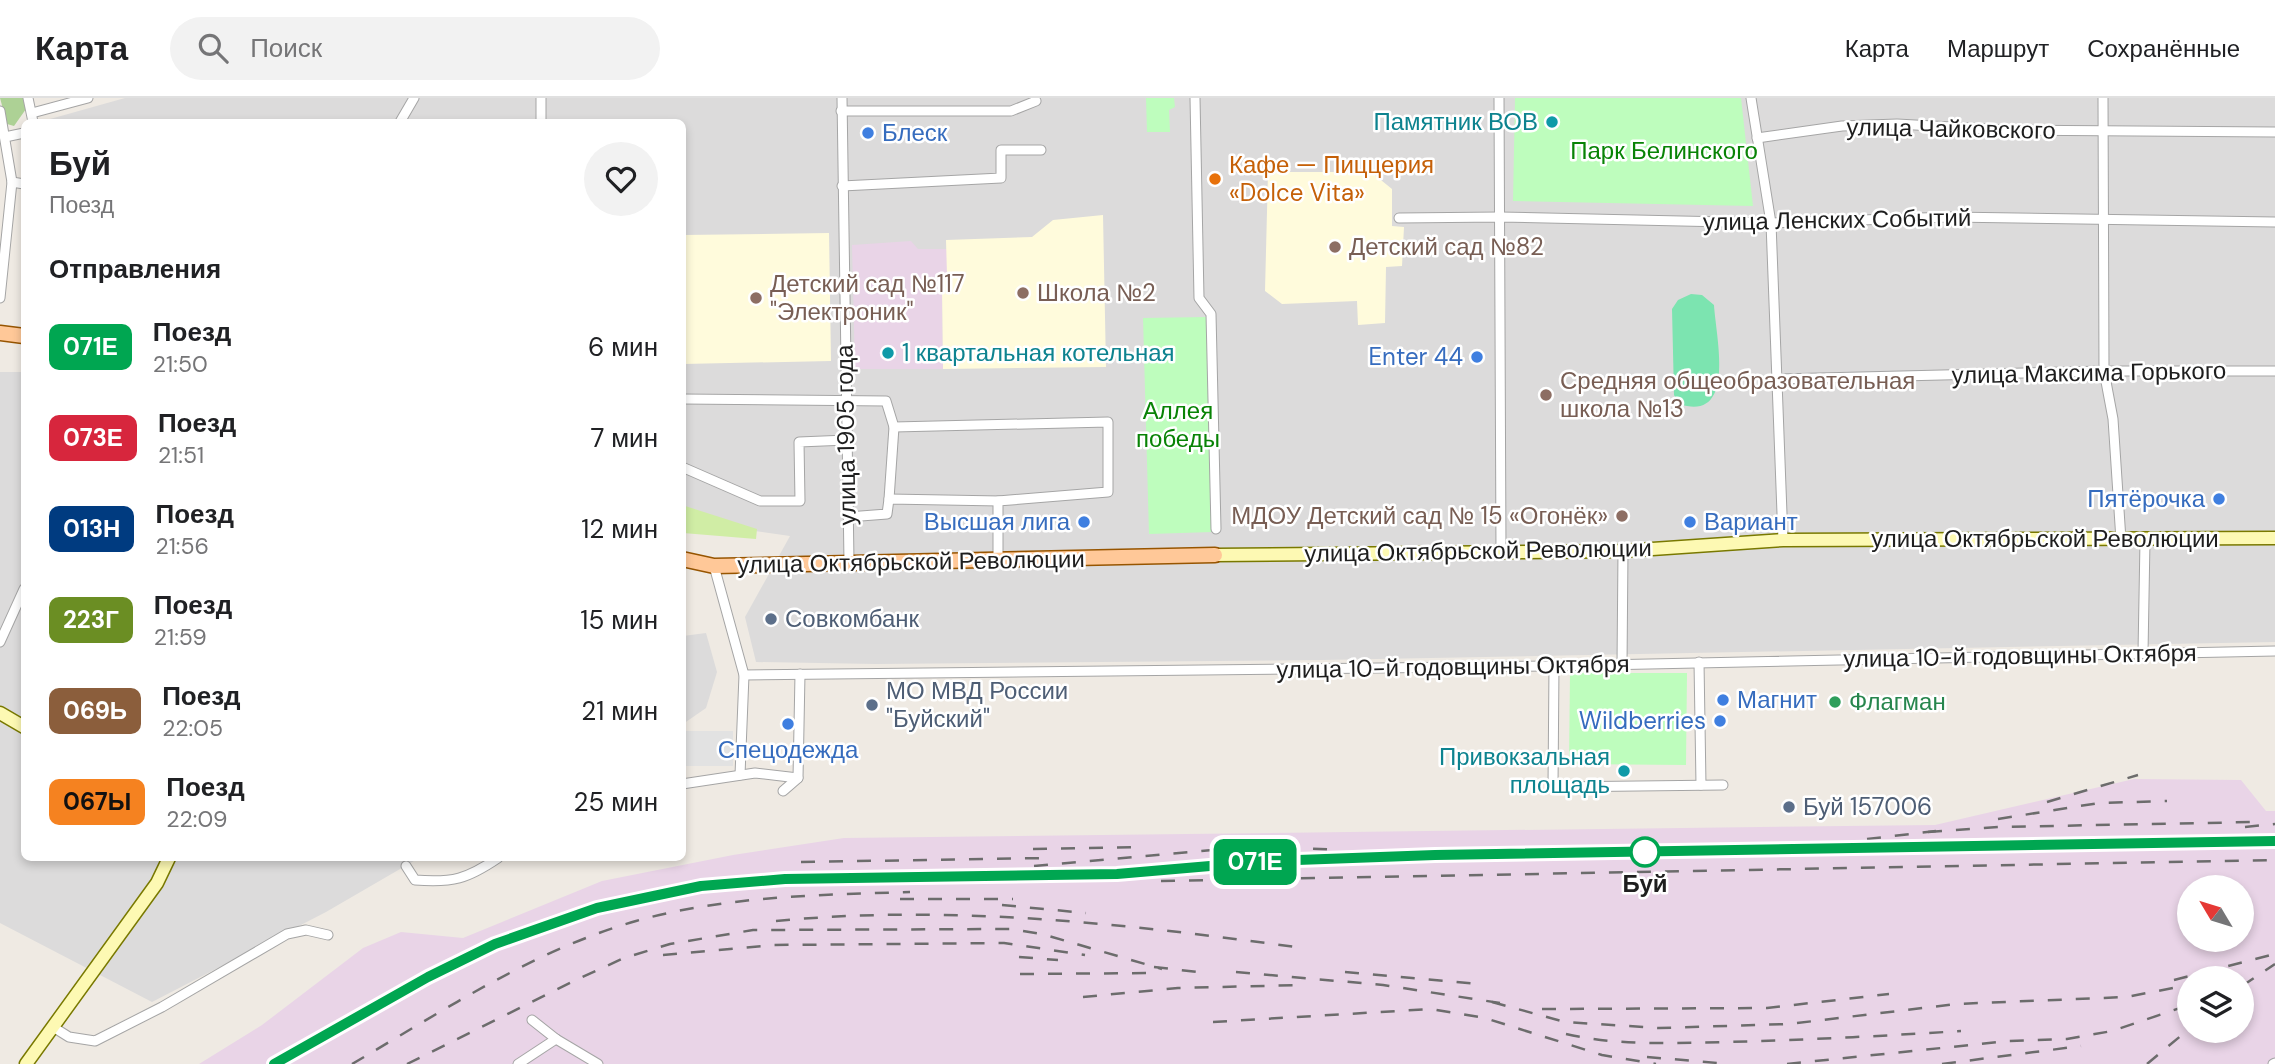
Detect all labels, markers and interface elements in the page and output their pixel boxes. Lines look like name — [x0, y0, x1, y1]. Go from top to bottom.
search box — [170, 17, 660, 80]
text: Карта — [35, 27, 128, 70]
icon: search — [194, 29, 232, 67]
text: Поиск — [250, 31, 322, 65]
text: Карта — [1845, 33, 1909, 64]
text: Маршрут — [1947, 33, 2049, 64]
text: Сохранённые — [2087, 33, 2240, 64]
place label: Памятник ВОВ — [1373, 106, 1538, 137]
street label: улица Чайковского — [1846, 111, 2056, 146]
marker: Памятник ВОВ — [1544, 114, 1560, 130]
place label: Блеск — [882, 117, 948, 148]
marker: Блеск — [860, 125, 876, 141]
park label: Парк Белинского — [1570, 135, 1758, 166]
text: Буй — [49, 142, 111, 185]
button: heart — [584, 142, 658, 216]
place label: Кафе — Пиццерия «Dolce Vita» — [1229, 149, 1434, 208]
marker: Кафе — Пиццерия «Dolce Vita» — [1207, 171, 1223, 187]
text: Поезд — [49, 190, 114, 220]
street label: улица Ленских Событий — [1702, 202, 1971, 237]
place label: Детский сад №82 — [1349, 231, 1544, 262]
marker: Детский сад №82 — [1327, 239, 1343, 255]
text: Отправления — [49, 252, 221, 286]
place label: Детский сад №117 "Электроник" — [770, 268, 965, 327]
place label: Школа №2 — [1037, 277, 1156, 308]
marker: Школа №2 — [1015, 285, 1031, 301]
marker: Детский сад №117 "Электроник" — [748, 290, 764, 306]
text: Поезд — [153, 315, 231, 349]
text: 6 мин — [588, 330, 658, 364]
text: 071Е — [63, 331, 118, 362]
place label: 1 квартальная котельная — [902, 337, 1175, 368]
place label: Enter 44 — [1369, 341, 1463, 372]
street label: улица 1905 года — [828, 344, 863, 526]
marker: 1 квартальная котельная — [880, 345, 896, 361]
text: 21:50 — [153, 349, 208, 379]
marker: Enter 44 — [1469, 349, 1485, 365]
street label: улица Максима Горького — [1951, 355, 2227, 390]
place label: Средняя общеобразовательная школа №13 — [1560, 365, 1915, 424]
marker: Средняя общеобразовательная школа №13 — [1538, 387, 1554, 403]
park label: Аллея победы — [1136, 395, 1220, 454]
text: Поезд — [158, 406, 236, 440]
text: 7 мин — [590, 421, 658, 455]
text: 073Е — [63, 422, 123, 453]
text: 21:51 — [158, 440, 204, 470]
place label: Пятёрочка — [2087, 483, 2206, 514]
marker: Пятёрочка — [2211, 491, 2227, 507]
text: Поезд — [155, 497, 234, 531]
place label: МДОУ Детский сад № 15 «Огонёк» — [1231, 500, 1608, 531]
place label: Высшая лига — [924, 506, 1071, 537]
place label: Вариант — [1704, 506, 1798, 537]
marker: МДОУ Детский сад № 15 «Огонёк» — [1614, 508, 1630, 524]
text: 12 мин — [581, 512, 658, 546]
text: 013Н — [63, 513, 120, 544]
marker: Высшая лига — [1076, 514, 1092, 530]
marker: Вариант — [1682, 514, 1698, 530]
street label: улица Октябрьской Революции — [1871, 523, 2219, 554]
text: 21:56 — [155, 531, 209, 561]
street label: улица Октябрьской Революции — [1304, 532, 1652, 569]
street label: улица Октябрьской Революции — [737, 543, 1085, 580]
text: Поезд — [154, 588, 232, 622]
text: 15 мин — [580, 603, 658, 637]
place label: Совкомбанк — [785, 603, 920, 634]
text: 223Г — [63, 604, 119, 635]
marker: Совкомбанк — [763, 611, 779, 627]
text: 21:59 — [154, 622, 207, 652]
street label: улица 10-й годовщины Октября — [1843, 637, 2197, 674]
street label: улица 10-й годовщины Октября — [1276, 648, 1630, 685]
place label: МО МВД России "Буйский" — [886, 675, 1068, 734]
text: Поезд — [162, 679, 241, 713]
place label: Магнит — [1737, 684, 1817, 715]
place label: Флагман — [1849, 686, 1946, 717]
marker: Магнит — [1715, 692, 1731, 708]
text: 21 мин — [581, 694, 658, 728]
marker: Флагман — [1827, 694, 1843, 710]
text: 069Ь — [63, 695, 127, 726]
marker: МО МВД России "Буйский" — [864, 697, 880, 713]
place label: Wildberries — [1579, 705, 1706, 736]
text: 22:05 — [162, 713, 223, 743]
marker: Wildberries — [1712, 713, 1728, 729]
marker: Спецодежда — [780, 716, 796, 732]
place label: Спецодежда — [718, 734, 859, 765]
place label: Привокзальная площадь — [1439, 741, 1610, 800]
marker: Привокзальная площадь — [1616, 763, 1632, 779]
text: Поезд — [166, 770, 245, 804]
text: 25 мин — [573, 785, 658, 819]
text: 067Ы — [63, 786, 131, 817]
place label: Буй 157006 — [1803, 791, 1932, 822]
marker: Буй 157006 — [1781, 799, 1797, 815]
text: 22:09 — [166, 804, 228, 834]
marker: Буй — [1630, 837, 1660, 867]
line badge: 071Е — [1206, 839, 1304, 885]
text: 071Е — [1228, 846, 1282, 877]
place label: Буй — [1622, 868, 1668, 899]
north arrow — [2177, 875, 2254, 952]
map controls — [2177, 875, 2254, 1043]
button: layers — [2177, 966, 2254, 1043]

